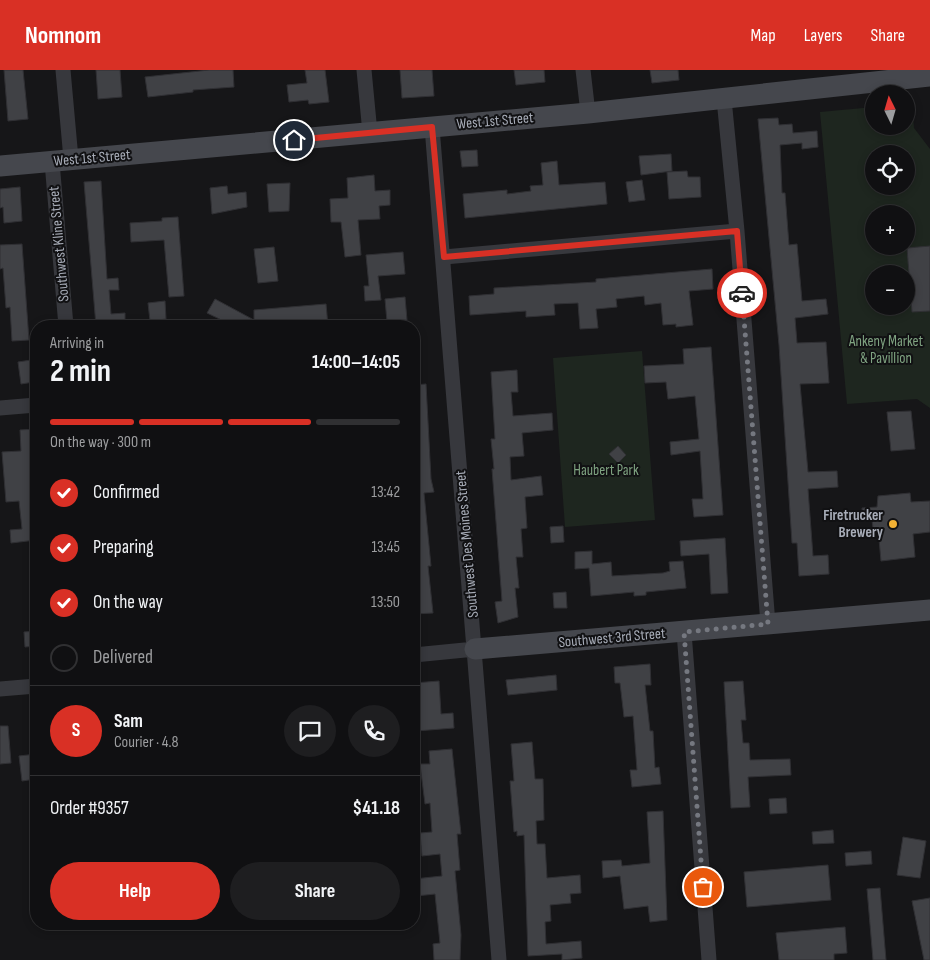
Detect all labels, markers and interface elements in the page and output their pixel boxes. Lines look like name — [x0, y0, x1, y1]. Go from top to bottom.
text: Nomnom — [25, 21, 101, 50]
text: Map — [751, 25, 776, 46]
text: Layers — [804, 25, 843, 46]
text: Share — [871, 25, 905, 46]
north arrow — [865, 85, 915, 135]
map controls — [865, 85, 915, 315]
street label: West 1st Street — [456, 108, 535, 134]
pin — [273, 119, 315, 161]
icon: home — [280, 126, 308, 154]
street label: West 1st Street — [53, 145, 132, 171]
button: locate — [865, 145, 915, 195]
street label: Southwest Kline Street — [44, 185, 74, 303]
button: + — [865, 205, 915, 255]
button: − — [865, 265, 915, 315]
courier — [717, 268, 767, 318]
icon: car — [728, 279, 756, 307]
park label: Ankeny Market & Pavillion — [848, 332, 924, 368]
text: Arriving in — [50, 334, 104, 353]
text: 14:00–14:05 — [312, 351, 400, 374]
text: 2 min — [50, 352, 111, 391]
text: On the way · 300 m — [50, 433, 151, 452]
park label: Haubert Park — [573, 461, 639, 480]
street label: Southwest Des Moines Street — [451, 469, 483, 618]
icon: check — [50, 479, 78, 507]
text: Confirmed — [93, 481, 160, 504]
text: 13:42 — [371, 483, 400, 502]
place label: Firetrucker Brewery — [823, 506, 884, 542]
marker: Firetrucker Brewery — [887, 518, 899, 530]
icon: check — [50, 534, 78, 562]
text: Preparing — [93, 536, 154, 559]
text: 13:45 — [372, 538, 400, 557]
icon: check — [50, 589, 78, 617]
text: On the way — [93, 591, 163, 614]
text: 13:50 — [371, 593, 400, 612]
street label: Southwest 3rd Street — [558, 624, 667, 652]
text: Delivered — [93, 646, 153, 669]
button: chat — [284, 705, 336, 757]
button: phone — [348, 705, 400, 757]
text: Sam — [114, 710, 143, 733]
text: S — [72, 719, 80, 742]
text: Courier · 4.8 — [114, 733, 178, 752]
text: Order #9357 — [50, 797, 129, 820]
text: $41.18 — [353, 797, 400, 820]
button: Help — [50, 862, 220, 920]
button: Share — [230, 862, 400, 920]
pin — [682, 866, 724, 908]
icon: bag — [689, 873, 717, 901]

